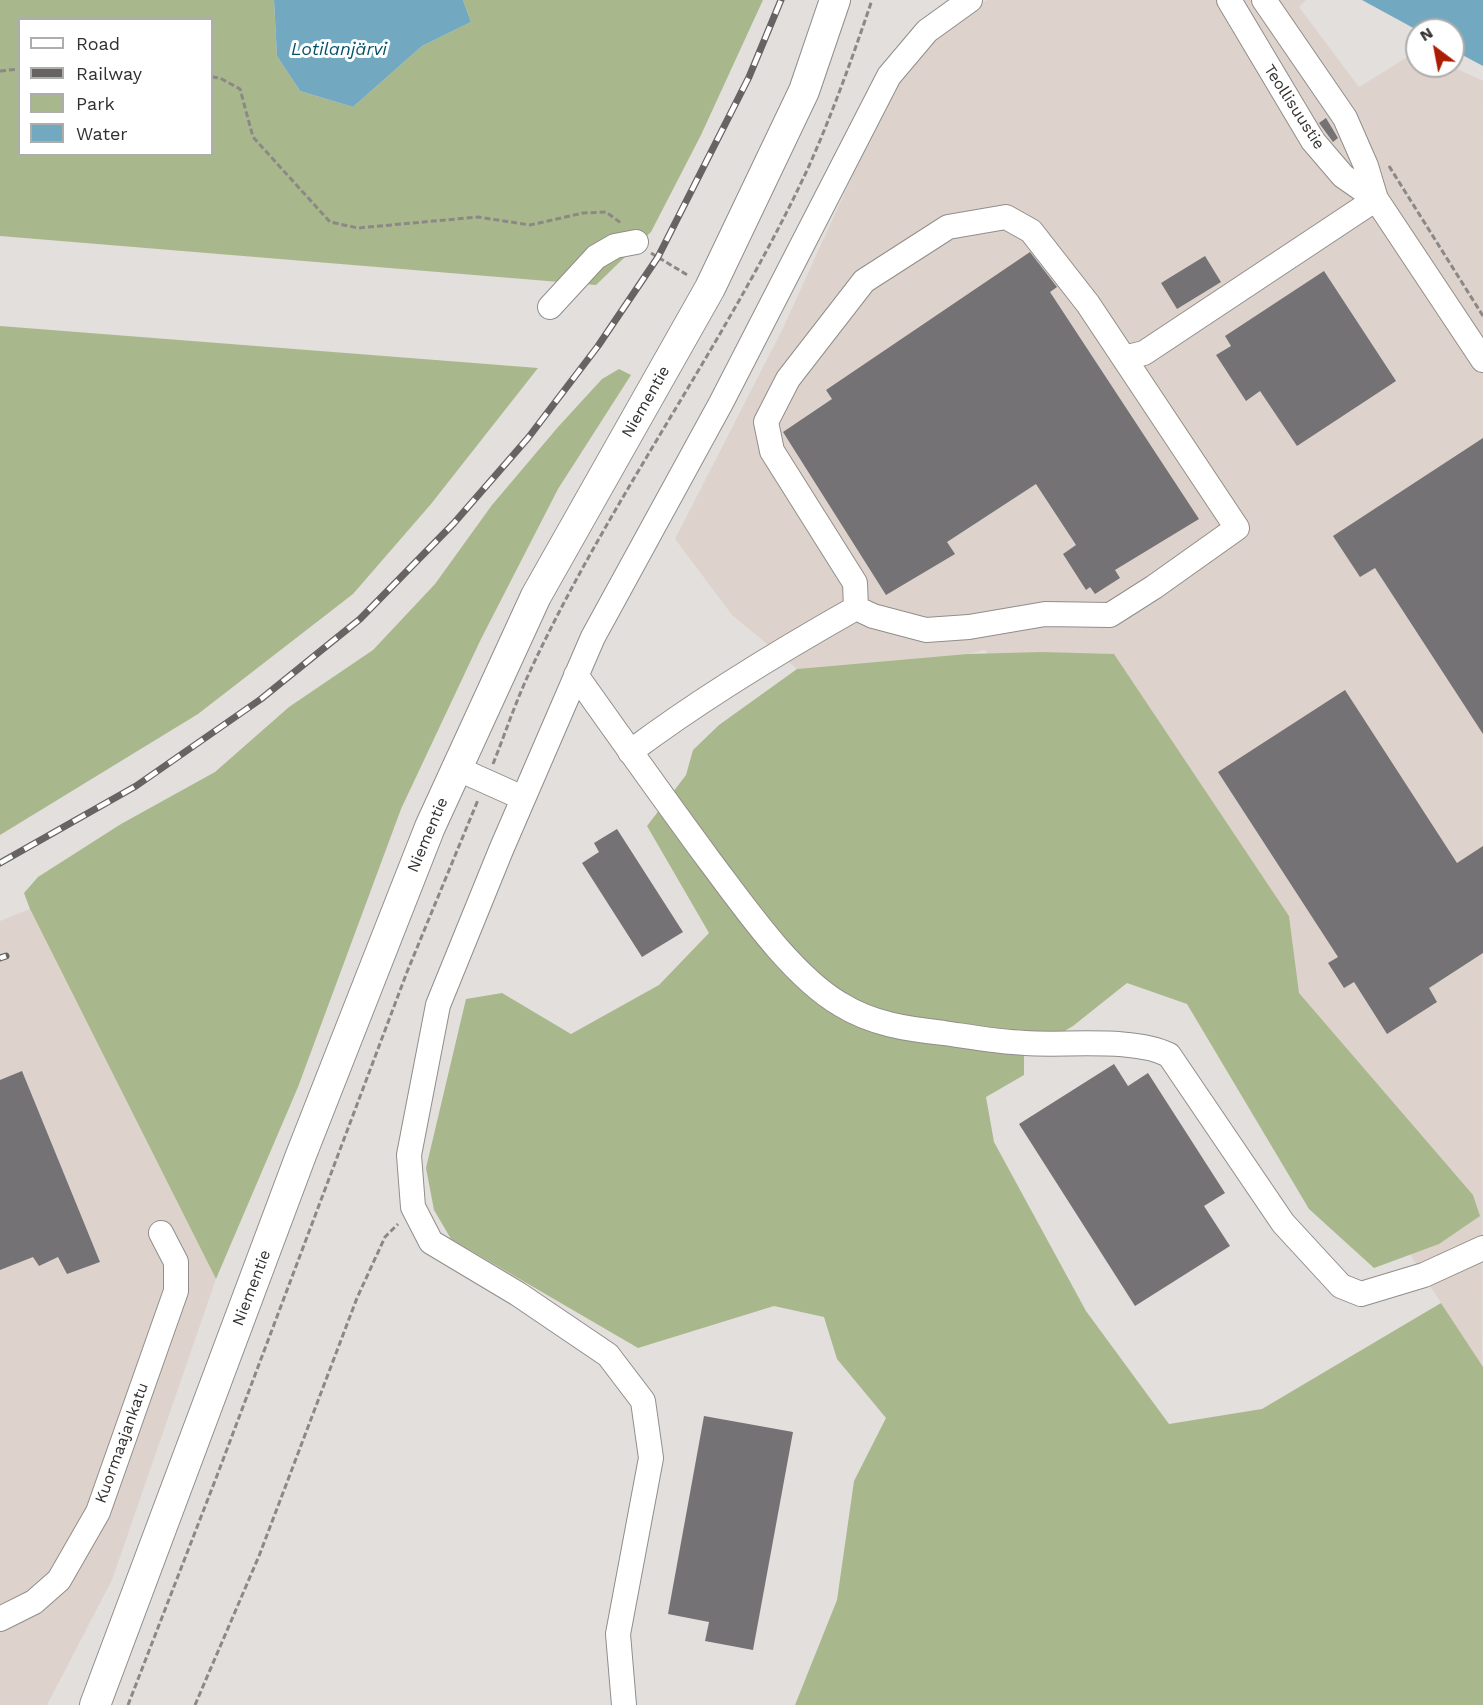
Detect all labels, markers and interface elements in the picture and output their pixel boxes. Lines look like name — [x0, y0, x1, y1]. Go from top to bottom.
legend — [18, 18, 213, 156]
north arrow — [1405, 18, 1465, 78]
text: N — [1416, 23, 1436, 45]
text: Road — [76, 33, 120, 54]
water label: Lotilanjärvi — [291, 39, 387, 61]
street label: Teollisuustie — [1259, 61, 1329, 153]
text: Railway — [76, 63, 142, 84]
text: Park — [76, 93, 115, 114]
text: Water — [76, 123, 128, 144]
street label: Niementie — [618, 363, 674, 441]
street label: Niementie — [404, 795, 452, 875]
street label: Niementie — [229, 1247, 275, 1329]
street label: Kuormaajankatu — [91, 1380, 153, 1506]

